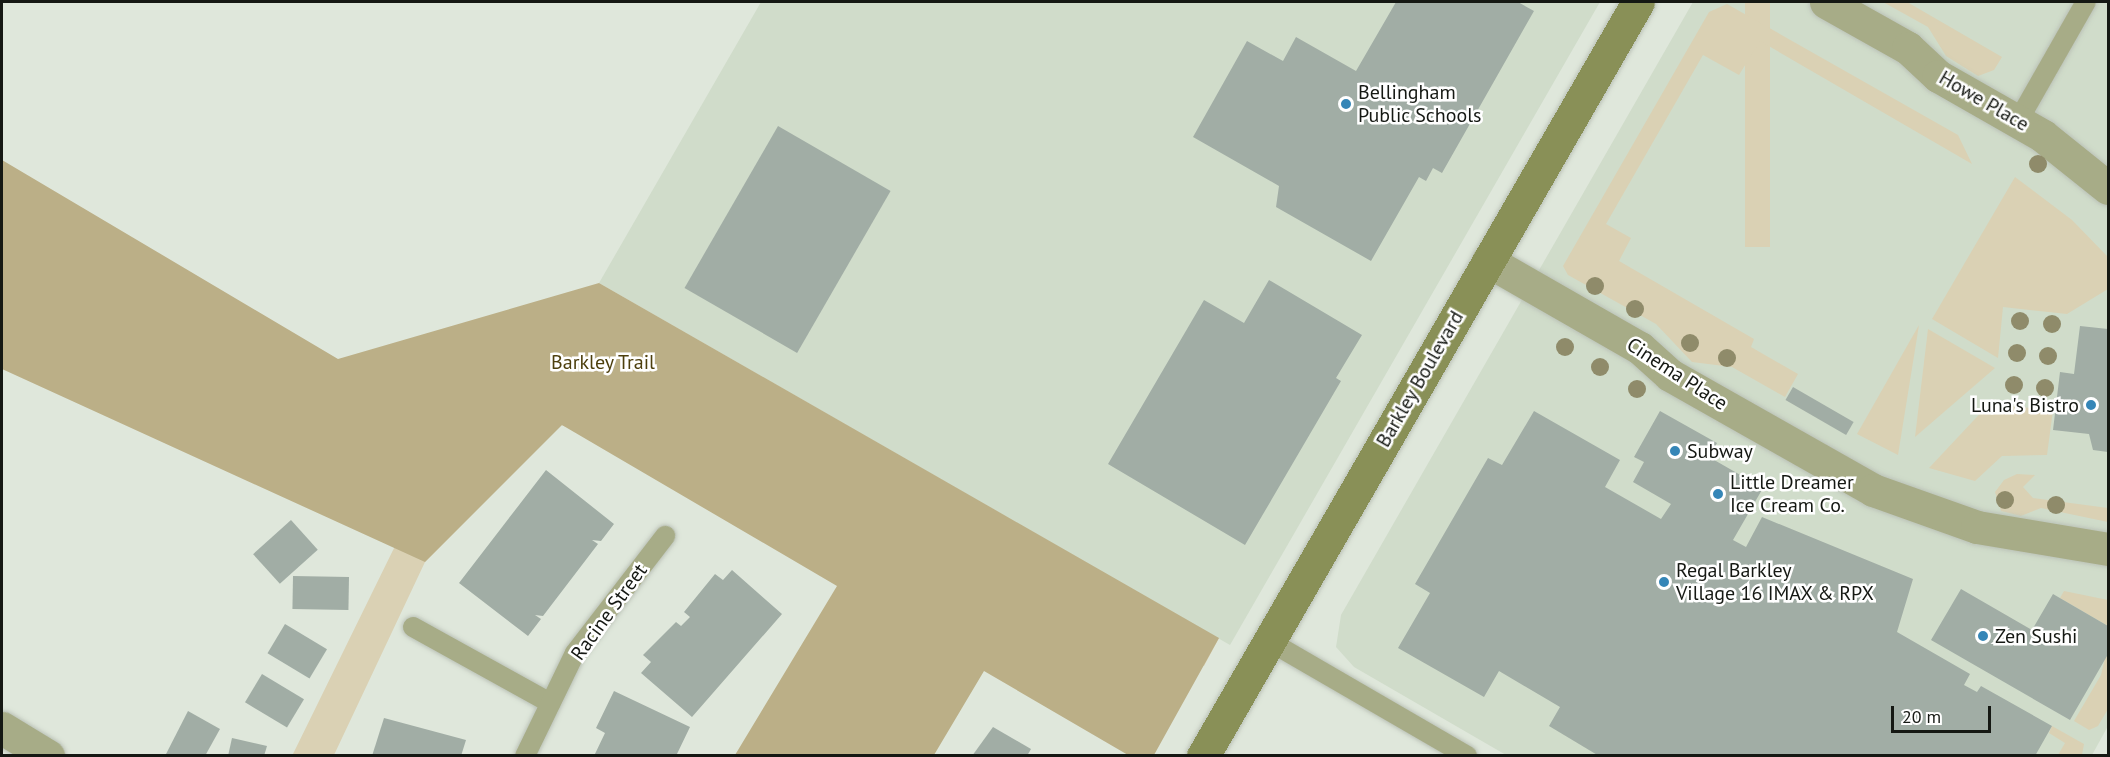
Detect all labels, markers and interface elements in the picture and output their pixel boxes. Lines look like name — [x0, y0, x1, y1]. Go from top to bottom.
street label: Howe Place — [1935, 66, 2033, 136]
place label: Bellingham Public Schools — [1358, 80, 1482, 127]
marker: Bellingham Public Schools — [1339, 97, 1353, 111]
street label: Barkley Boulevard — [1371, 306, 1469, 452]
street label: Cinema Place — [1622, 333, 1732, 415]
park label: Barkley Trail — [550, 350, 656, 374]
place label: Luna's Bistro — [1971, 393, 2079, 417]
marker: Luna's Bistro — [2084, 398, 2098, 412]
place label: Subway — [1687, 439, 1753, 463]
marker: Subway — [1668, 444, 1682, 458]
place label: Little Dreamer Ice Cream Co. — [1730, 470, 1854, 517]
marker: Little Dreamer Ice Cream Co. — [1711, 487, 1725, 501]
place label: Regal Barkley Village 16 IMAX & RPX — [1676, 558, 1874, 605]
street label: Racine Street — [566, 559, 652, 665]
marker: Regal Barkley Village 16 IMAX & RPX — [1657, 575, 1671, 589]
place label: Zen Sushi — [1995, 624, 2077, 648]
marker: Zen Sushi — [1976, 629, 1990, 643]
scale bar — [1894, 694, 1994, 732]
text: 20 m — [1902, 705, 1941, 728]

